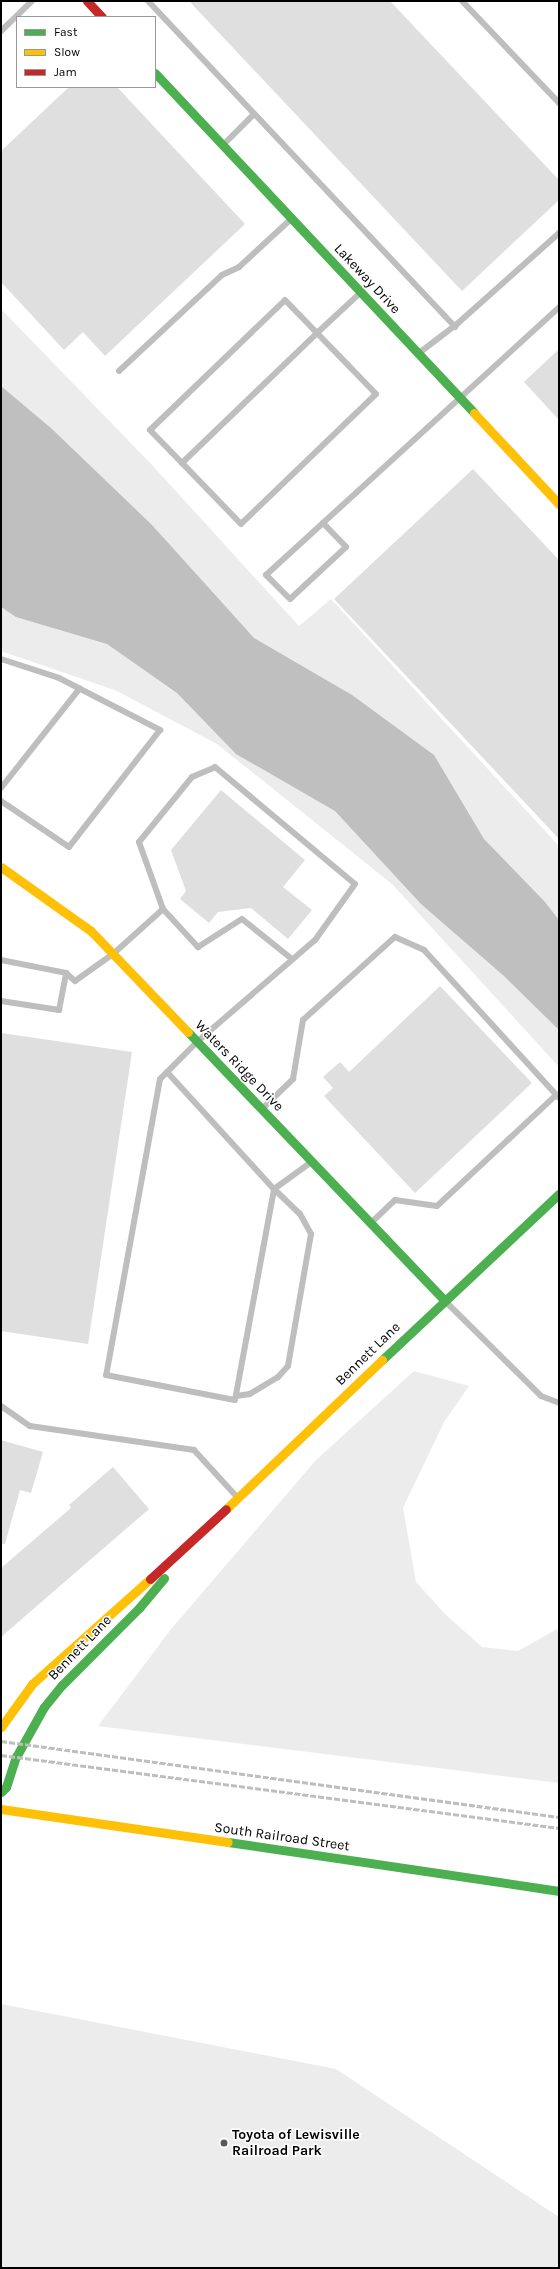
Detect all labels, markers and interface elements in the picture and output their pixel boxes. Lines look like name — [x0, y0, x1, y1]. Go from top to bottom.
legend — [16, 16, 156, 88]
text: Fast — [54, 25, 77, 39]
text: Slow — [54, 45, 80, 59]
text: Jam — [54, 65, 77, 79]
street label: Lakeway Drive — [330, 240, 404, 318]
street label: Waters Ridge Drive — [191, 1017, 287, 1115]
street label: Bennett Lane — [332, 1319, 404, 1389]
street label: Bennett Lane — [45, 1612, 115, 1684]
street label: South Railroad Street — [213, 1819, 351, 1855]
place label: Toyota of Lewisville Railroad Park — [232, 2127, 360, 2160]
marker: Toyota of Lewisville Railroad Park — [219, 2138, 229, 2148]

